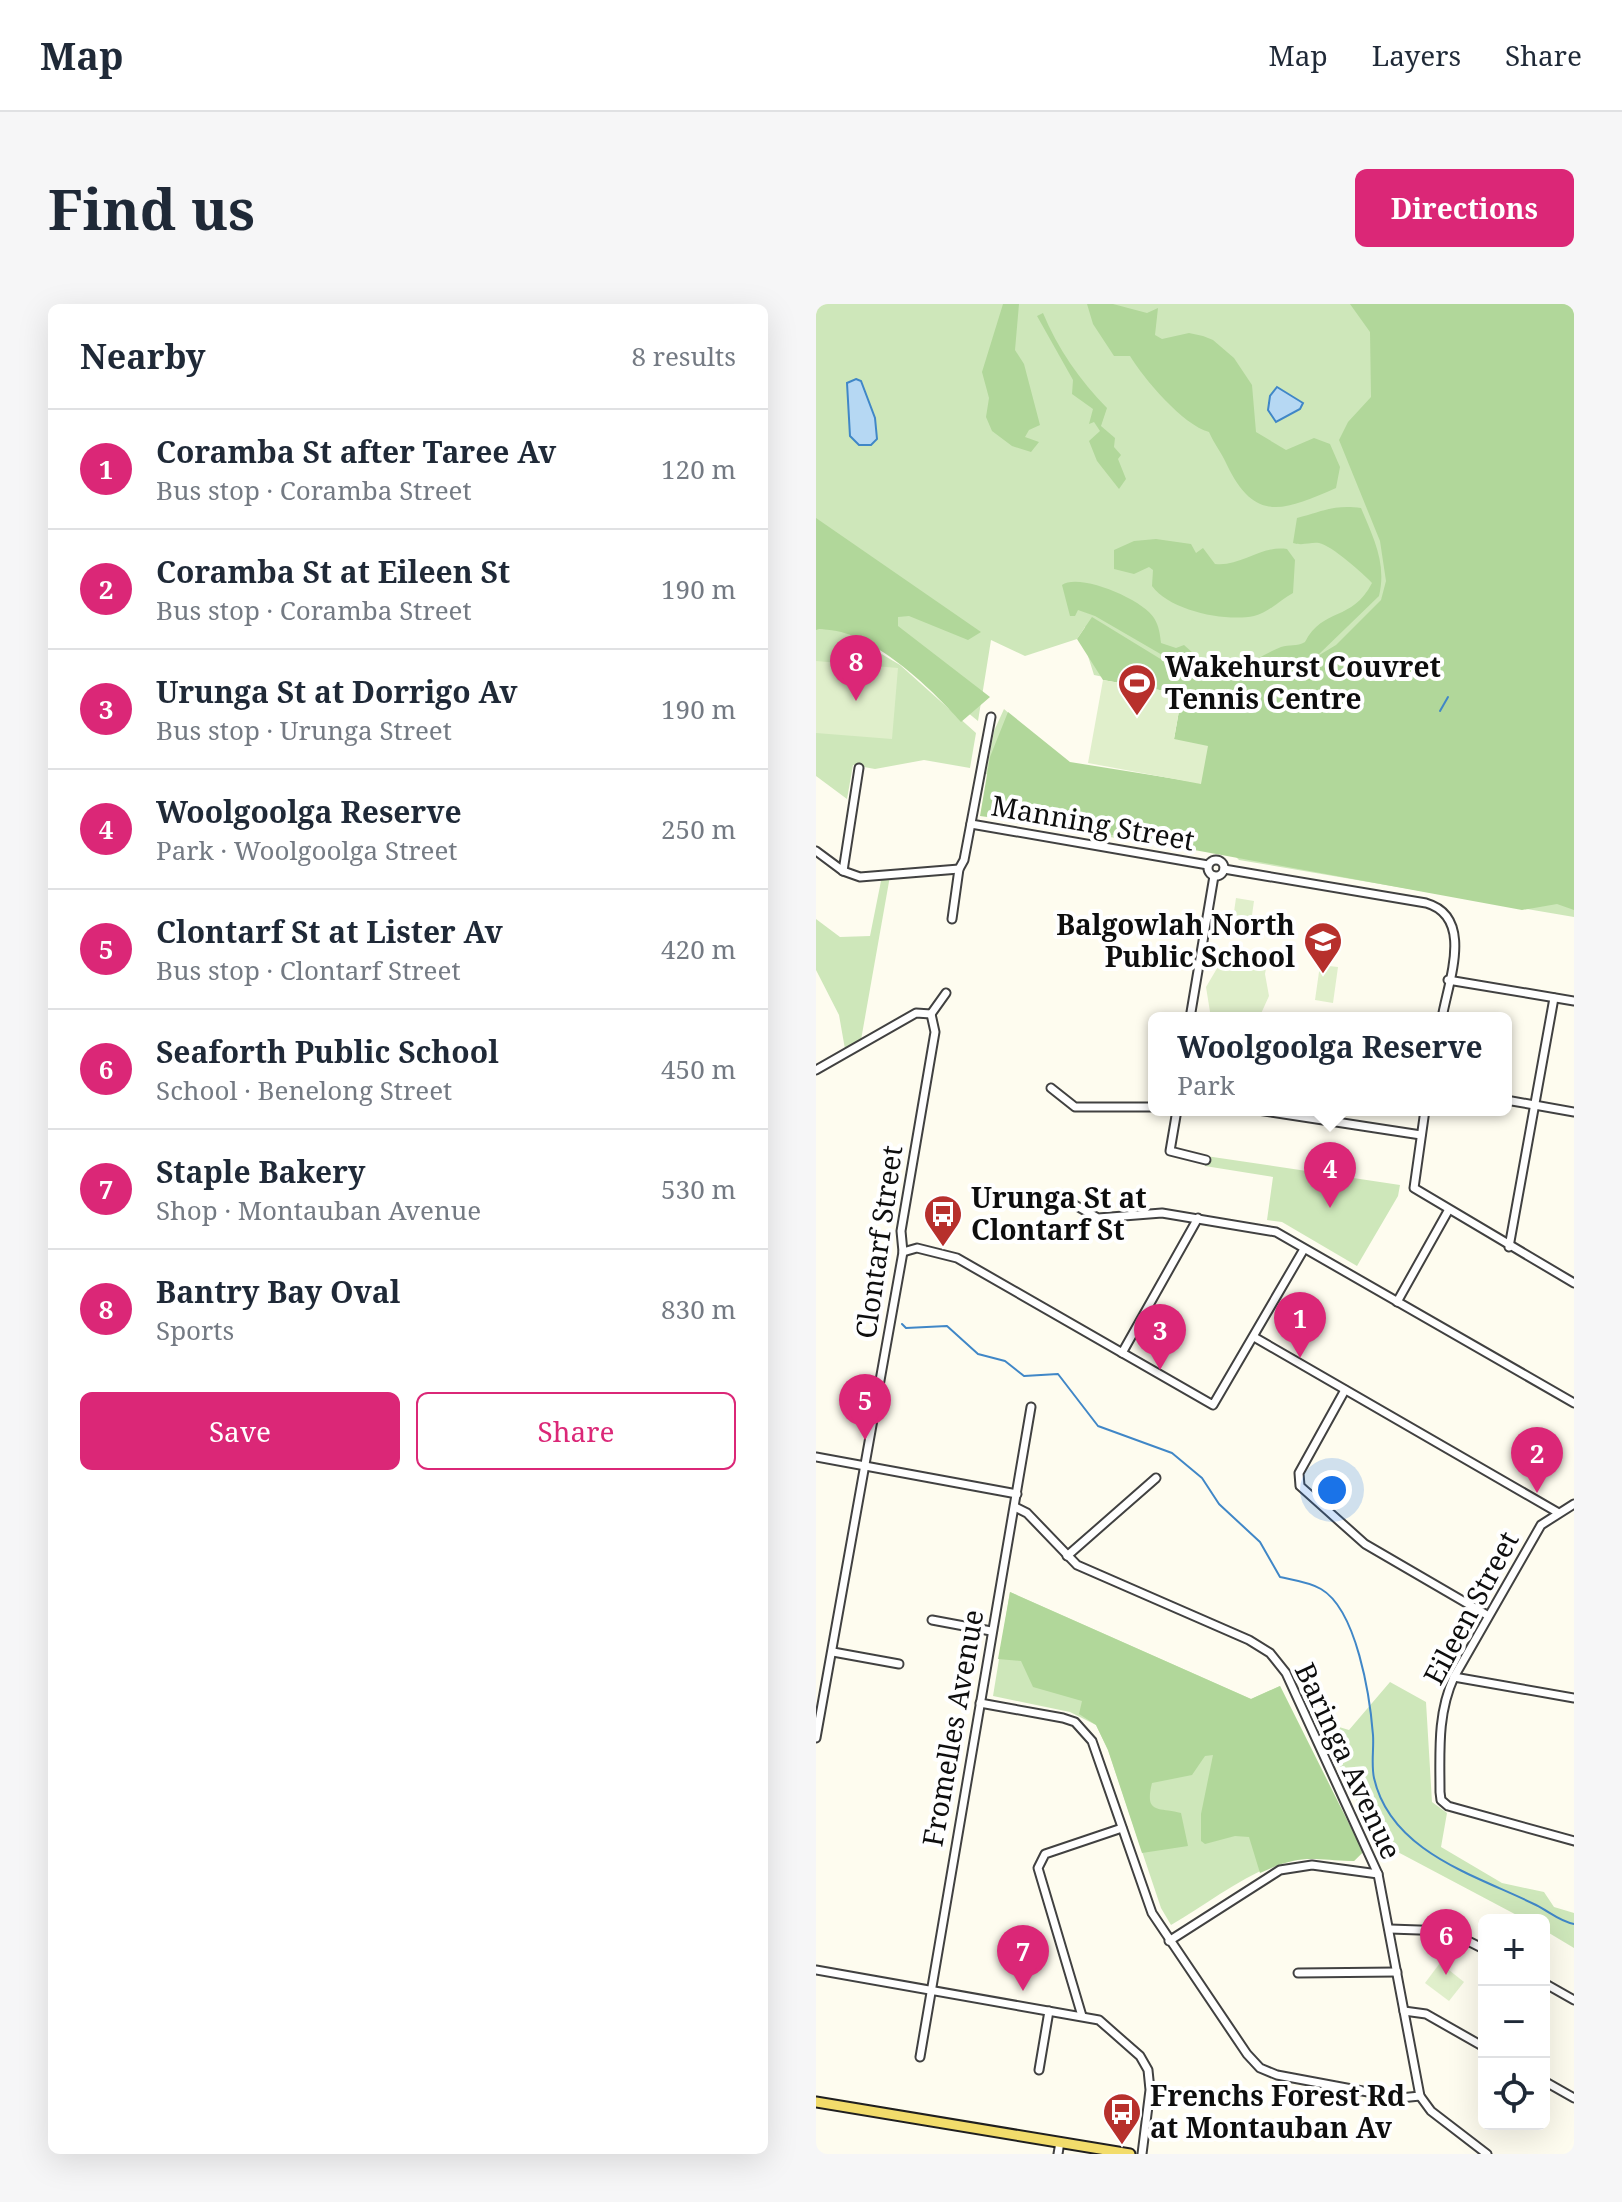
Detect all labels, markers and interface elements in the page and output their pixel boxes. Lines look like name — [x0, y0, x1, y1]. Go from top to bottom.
text: Map — [40, 29, 124, 81]
text: Map — [1269, 36, 1328, 74]
text: Layers — [1372, 36, 1461, 74]
text: Share — [1505, 36, 1582, 74]
button: Directions — [1355, 169, 1574, 247]
text: Find us — [48, 170, 255, 246]
text: Nearby — [80, 333, 206, 379]
text: 8 results — [631, 338, 736, 374]
text: Coramba St after Taree Av — [156, 431, 556, 472]
text: 1 — [99, 451, 113, 487]
text: 120 m — [661, 451, 736, 487]
text: Bus stop · Coramba Street — [156, 472, 472, 508]
text: Coramba St at Eileen St — [156, 551, 510, 592]
text: 2 — [99, 571, 113, 607]
text: 190 m — [661, 571, 736, 607]
text: Bus stop · Coramba Street — [156, 592, 472, 628]
pin: 8 — [830, 635, 882, 701]
place label: Wakehurst Couvret Tennis Centre — [1165, 647, 1441, 717]
sports icon: Wakehurst Couvret Tennis Centre — [1116, 662, 1158, 717]
text: Urunga St at Dorrigo Av — [156, 671, 517, 712]
text: 3 — [99, 691, 113, 727]
text: 190 m — [661, 691, 736, 727]
text: Bus stop · Urunga Street — [156, 712, 452, 748]
street label: Manning Street — [989, 785, 1198, 859]
text: Woolgoolga Reserve — [156, 791, 462, 832]
text: 4 — [99, 811, 113, 847]
text: 250 m — [661, 811, 736, 847]
text: Park · Woolgoolga Street — [156, 832, 458, 868]
place label: Balgowlah North Public School — [1056, 905, 1295, 975]
text: Clontarf St at Lister Av — [156, 911, 503, 952]
school or university icon: Balgowlah North Public School — [1302, 920, 1344, 975]
text: 5 — [99, 931, 113, 967]
text: 420 m — [661, 931, 736, 967]
text: Bus stop · Clontarf Street — [156, 952, 461, 988]
popup — [1148, 1012, 1512, 1116]
text: Woolgoolga Reserve — [1177, 1026, 1483, 1067]
text: Seaforth Public School — [156, 1031, 499, 1072]
text: 6 — [99, 1051, 113, 1087]
text: 450 m — [661, 1051, 736, 1087]
text: Park — [1177, 1067, 1235, 1103]
text: School · Benelong Street — [156, 1072, 452, 1108]
pin: 4 — [1304, 1142, 1356, 1208]
street label: Clontarf Street — [846, 1143, 910, 1341]
text: Staple Bakery — [156, 1151, 365, 1192]
text: 7 — [99, 1171, 113, 1207]
text: 530 m — [661, 1171, 736, 1207]
place label: Urunga St at Clontarf St — [971, 1178, 1147, 1248]
text: Shop · Montauban Avenue — [156, 1192, 481, 1228]
bus stop icon: Urunga St at Clontarf St — [922, 1193, 964, 1248]
text: Bantry Bay Oval — [156, 1271, 400, 1312]
text: 8 — [99, 1291, 113, 1327]
text: 830 m — [661, 1291, 736, 1327]
pin: 1 — [1274, 1292, 1326, 1358]
pin: 3 — [1134, 1304, 1186, 1370]
text: Sports — [156, 1312, 234, 1348]
pin: 5 — [839, 1374, 891, 1440]
button: Save — [80, 1392, 400, 1470]
button: Share — [416, 1392, 736, 1470]
pin: 2 — [1511, 1427, 1563, 1493]
your location — [1312, 1470, 1352, 1510]
street label: Eileen Street — [1414, 1524, 1527, 1691]
street label: Fromelles Avenue — [912, 1607, 992, 1849]
street label: Baringa Avenue — [1287, 1656, 1411, 1865]
pin: 6 — [1420, 1909, 1472, 1975]
map controls — [1478, 1914, 1550, 2130]
button: + — [1478, 1914, 1550, 1986]
pin: 7 — [997, 1925, 1049, 1991]
button: − — [1478, 1986, 1550, 2058]
button: locate — [1478, 2058, 1550, 2130]
place label: Frenchs Forest Rd at Montauban Av — [1150, 2076, 1405, 2146]
bus stop icon: Frenchs Forest Rd at Montauban Av — [1101, 2091, 1143, 2146]

